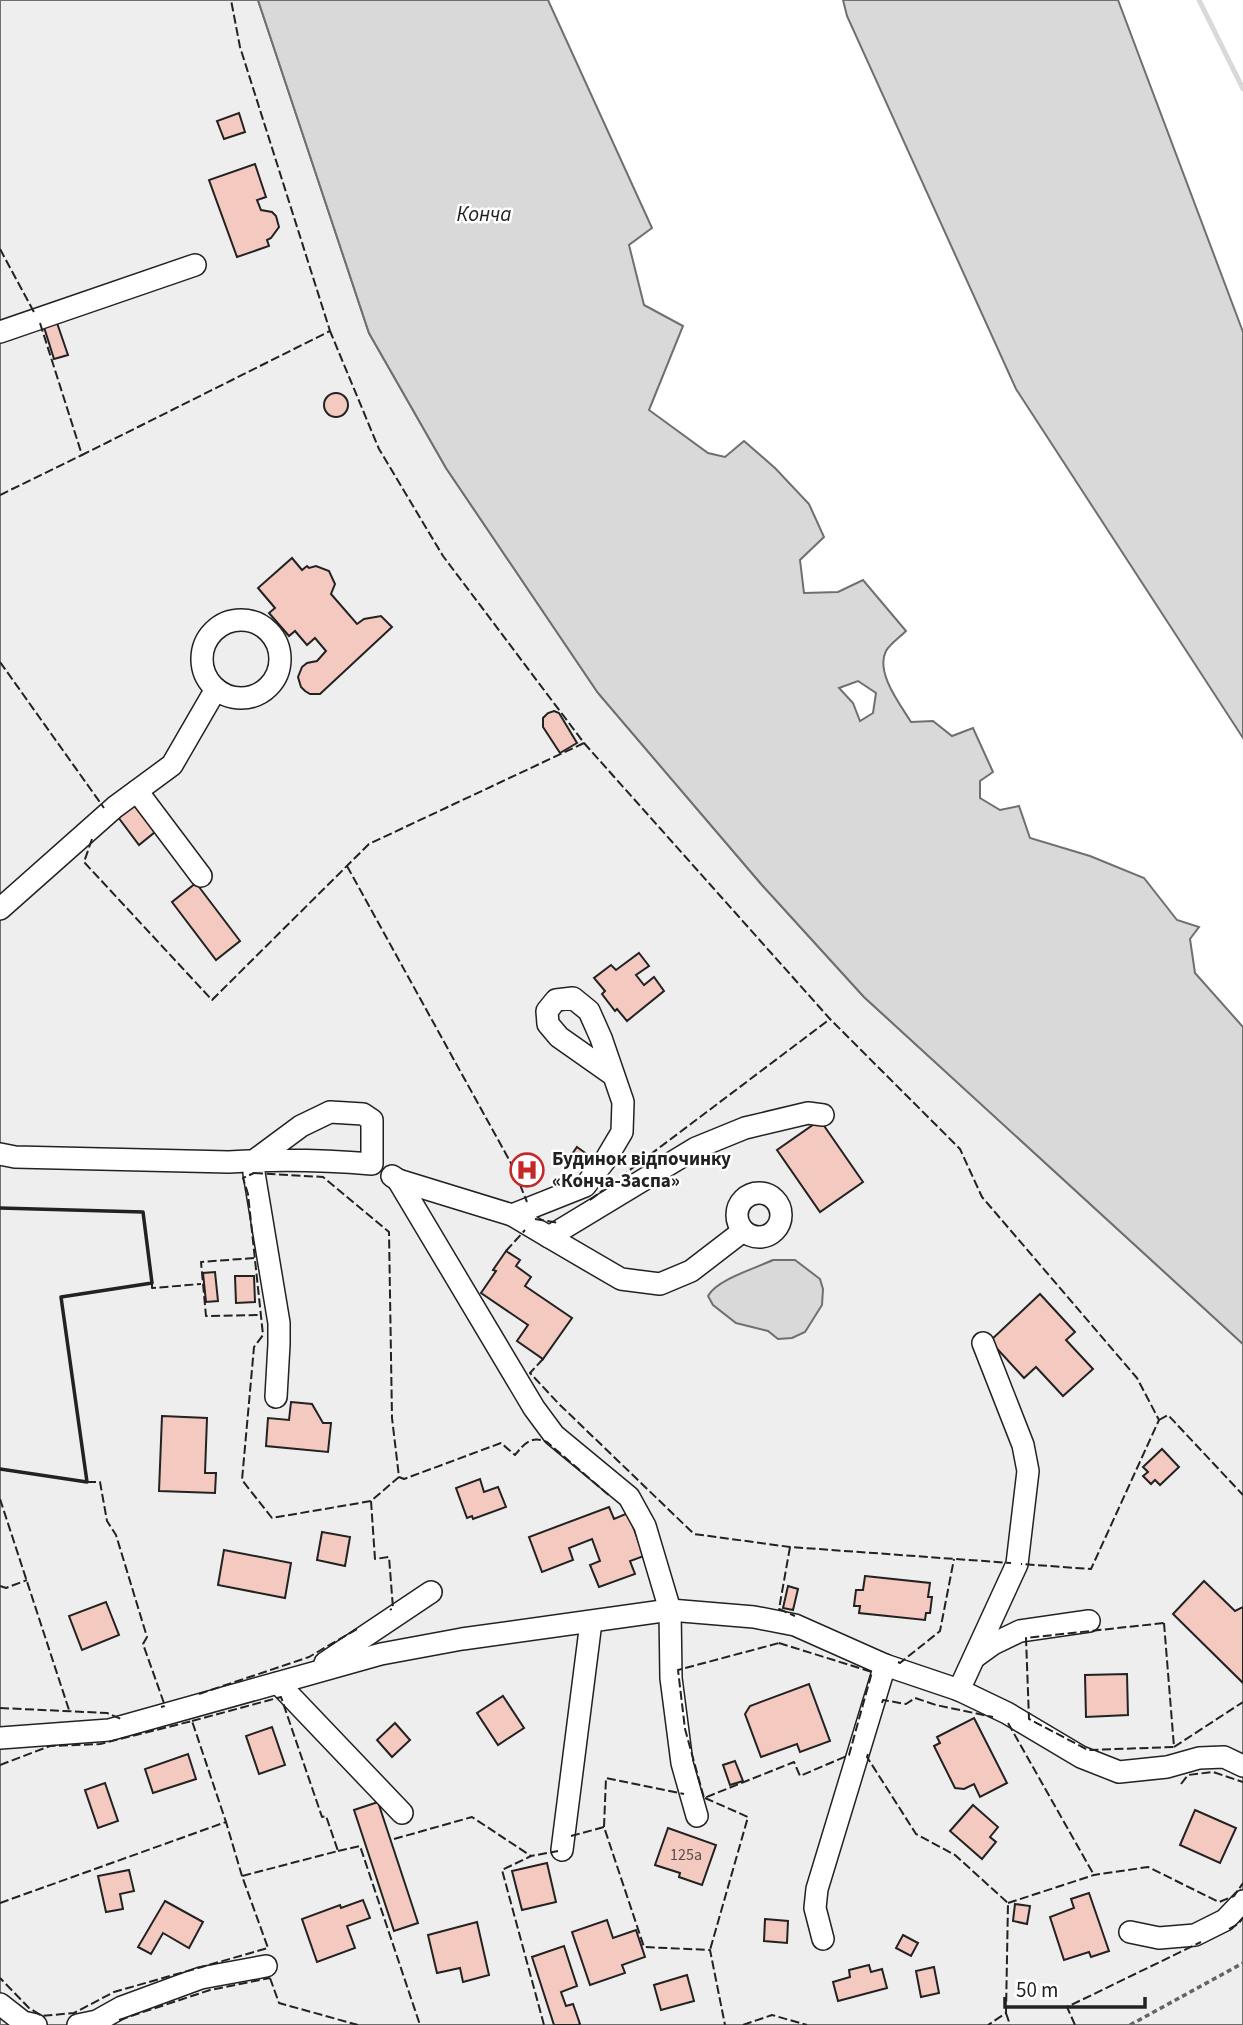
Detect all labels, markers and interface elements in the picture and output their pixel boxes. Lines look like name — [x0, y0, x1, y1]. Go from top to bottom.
water label: Конча — [457, 199, 511, 229]
place label: Будинок відпочинку «Конча-Заспа» — [552, 1146, 731, 1195]
hospital icon: Будинок відпочинку «Конча-Заспа» — [508, 1151, 546, 1189]
house number: 125а — [670, 1844, 702, 1866]
scale bar — [1005, 1966, 1145, 2010]
text: 50 m — [1016, 1975, 1058, 2005]

